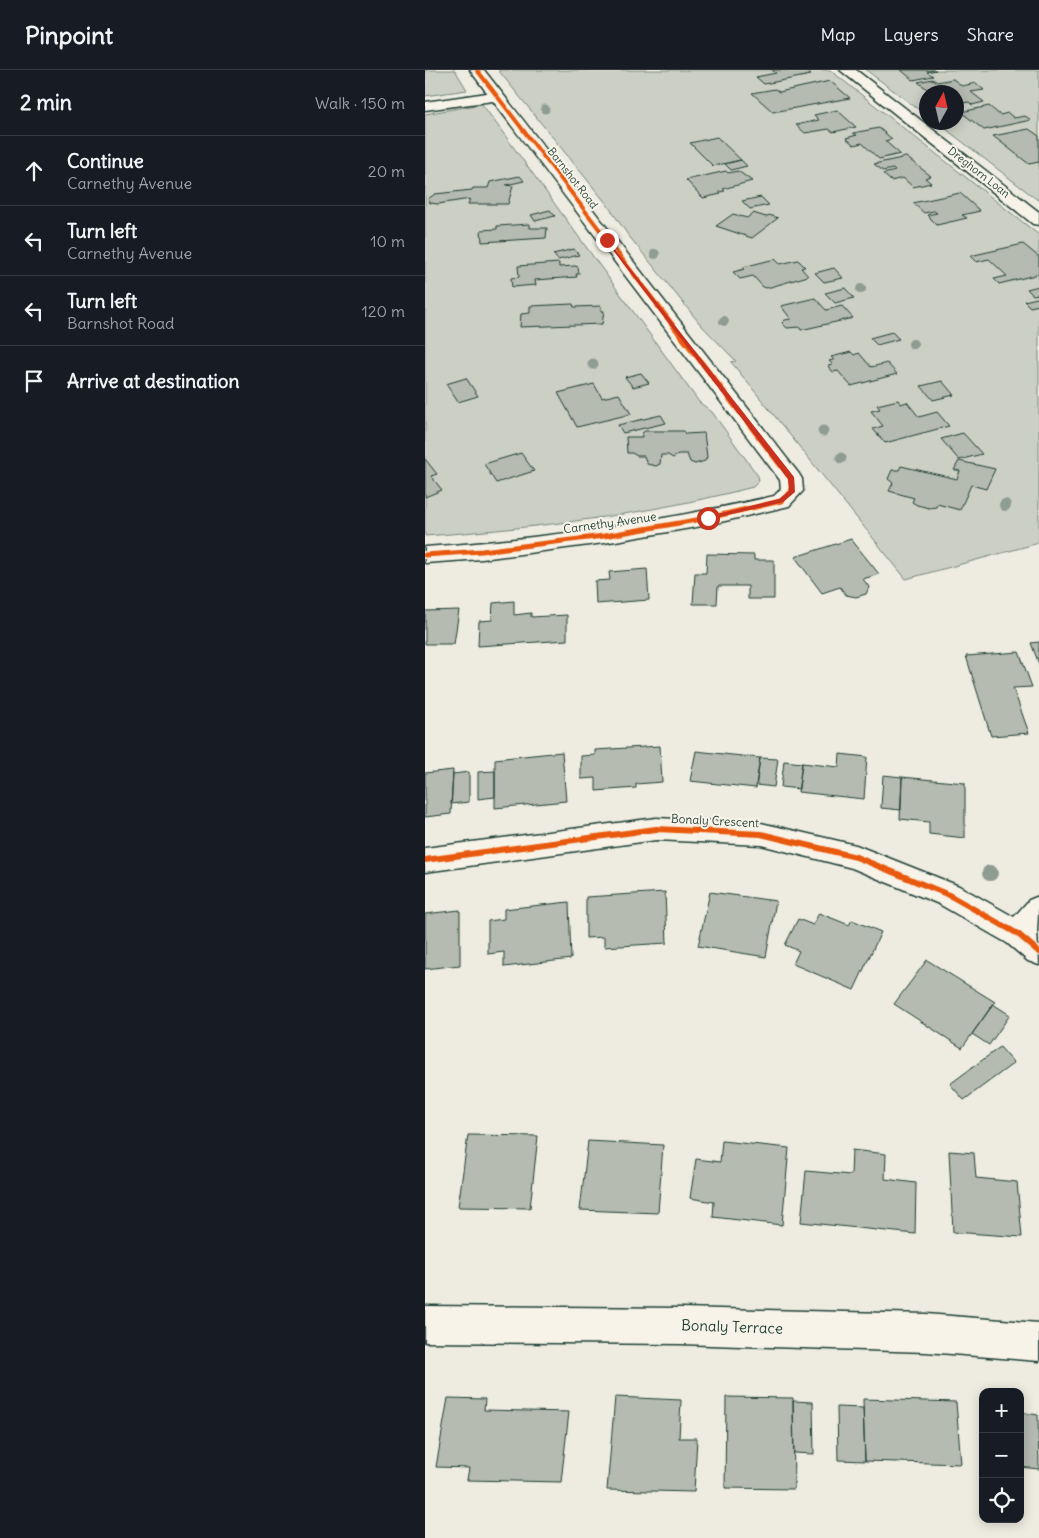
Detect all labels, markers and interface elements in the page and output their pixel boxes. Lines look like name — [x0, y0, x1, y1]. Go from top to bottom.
text: Pinpoint — [25, 20, 113, 50]
text: Map — [820, 23, 855, 46]
text: Layers — [883, 23, 939, 46]
text: Share — [967, 23, 1014, 46]
north arrow — [919, 85, 964, 130]
text: 2 min — [20, 89, 72, 116]
text: Walk · 150 m — [315, 93, 405, 113]
street label: Dreghorn Loan — [945, 143, 1013, 201]
street label: Barnshot Road — [545, 145, 602, 212]
text: Continue — [67, 149, 144, 173]
icon: ahead — [20, 157, 48, 185]
text: 20 m — [368, 161, 405, 181]
text: Carnethy Avenue — [67, 173, 192, 193]
text: Turn left — [67, 219, 137, 243]
icon: left — [20, 227, 48, 255]
route end — [596, 229, 619, 252]
text: 10 m — [370, 231, 405, 251]
text: Carnethy Avenue — [67, 243, 192, 263]
text: Turn left — [67, 289, 137, 313]
icon: left — [20, 297, 48, 325]
text: 120 m — [362, 301, 405, 321]
text: Barnshot Road — [67, 313, 175, 333]
icon: arrive — [20, 367, 48, 395]
text: Arrive at destination — [67, 369, 240, 393]
route start — [697, 507, 720, 530]
street label: Carnethy Avenue — [562, 509, 657, 536]
street label: Bonaly Crescent — [671, 811, 760, 830]
street label: Bonaly Terrace — [681, 1315, 783, 1338]
map controls — [979, 1388, 1024, 1523]
button: + — [979, 1388, 1024, 1433]
button: − — [979, 1433, 1024, 1478]
button: locate — [979, 1478, 1024, 1523]

